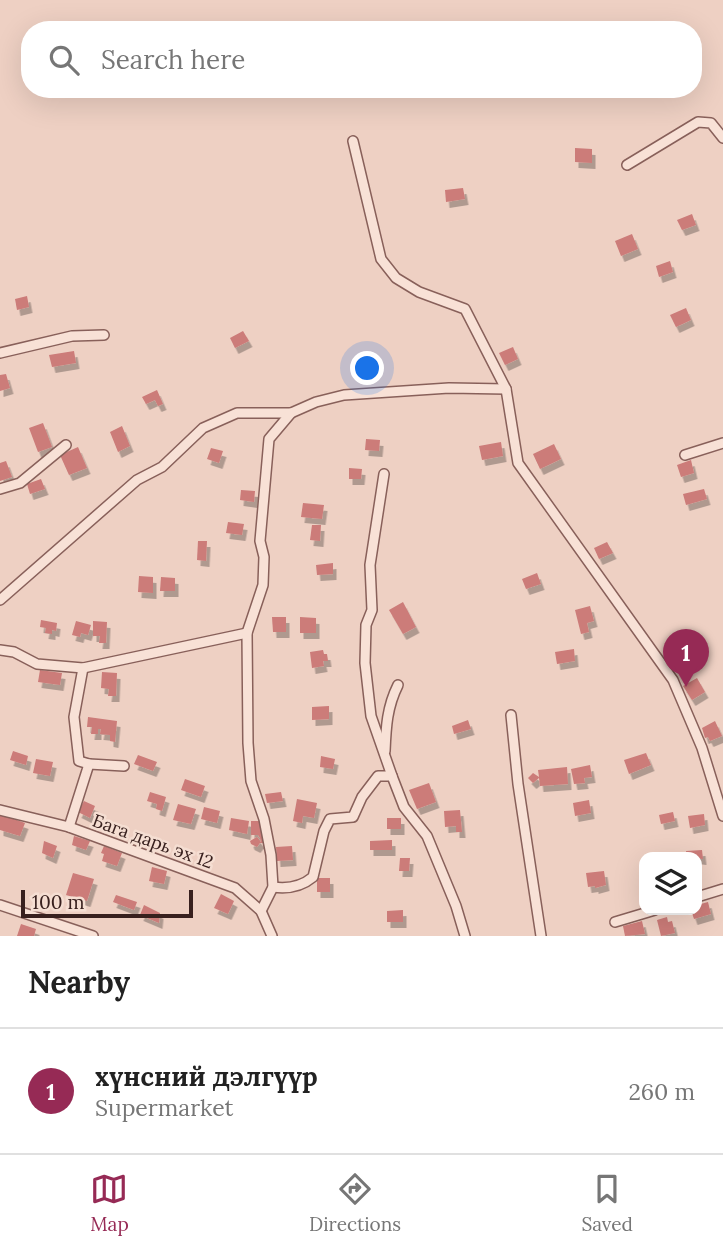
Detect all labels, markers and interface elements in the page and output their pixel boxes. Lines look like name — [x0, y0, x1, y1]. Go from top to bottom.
search box — [21, 21, 702, 98]
icon: search — [45, 41, 83, 79]
text: Search here — [101, 43, 245, 76]
your location — [350, 351, 384, 385]
pin: 1 — [663, 629, 709, 687]
street label: Бага дарь эх 12 — [89, 808, 217, 874]
map controls — [639, 852, 702, 915]
button: layers — [639, 852, 702, 915]
scale bar — [21, 887, 192, 919]
text: 100 m — [32, 890, 85, 914]
text: Nearby — [28, 963, 130, 1001]
text: хүнсний дэлгүүр — [95, 1060, 318, 1093]
text: 1 — [46, 1077, 56, 1106]
text: 260 m — [628, 1077, 695, 1106]
text: Supermarket — [95, 1093, 233, 1122]
tab: Map — [90, 1170, 129, 1236]
tab: Directions — [309, 1170, 401, 1236]
tab: Saved — [581, 1170, 633, 1236]

